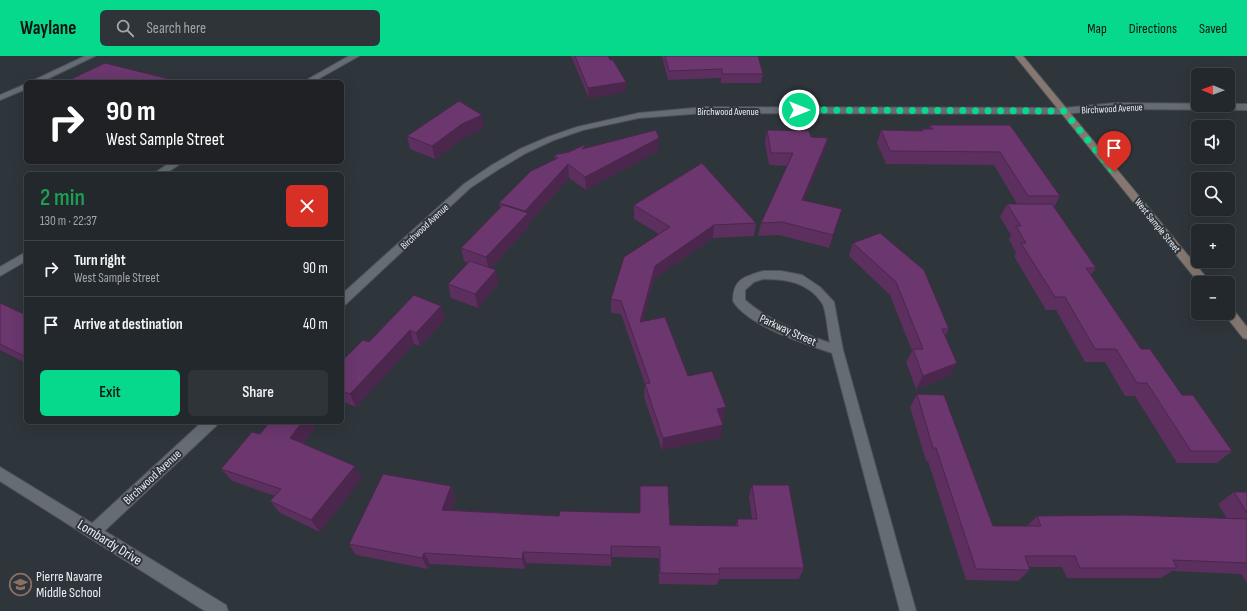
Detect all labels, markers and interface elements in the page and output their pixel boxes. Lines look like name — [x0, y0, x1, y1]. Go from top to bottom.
search box — [100, 10, 380, 46]
text: Waylane — [20, 17, 76, 40]
icon: search — [114, 17, 136, 39]
text: Search here — [146, 19, 206, 38]
text: Map — [1087, 20, 1107, 37]
text: Directions — [1129, 20, 1177, 37]
text: Saved — [1199, 20, 1227, 37]
north arrow — [1191, 68, 1235, 112]
map controls — [1191, 68, 1235, 320]
position arrow — [778, 89, 820, 131]
text: 90 m — [106, 95, 156, 128]
icon: right — [40, 96, 92, 148]
street label: Birchwood Avenue — [1081, 101, 1143, 117]
street label: Birchwood Avenue — [697, 106, 759, 118]
button: sound — [1191, 120, 1235, 164]
text: West Sample Street — [106, 129, 225, 150]
pin — [1097, 131, 1131, 172]
icon: arrive — [1103, 137, 1125, 159]
button: search — [1191, 172, 1235, 216]
text: 2 min — [40, 183, 85, 212]
button: close — [286, 185, 328, 227]
street label: West Sample Street — [1132, 196, 1183, 255]
street label: Birchwood Avenue — [398, 201, 451, 252]
text: 130 m · 22:37 — [40, 213, 97, 229]
button: + — [1191, 224, 1235, 268]
text: Turn right — [74, 251, 126, 270]
icon: right — [40, 258, 62, 280]
text: 90 m — [303, 259, 328, 278]
text: West Sample Street — [74, 270, 160, 286]
button: − — [1191, 276, 1235, 320]
street label: Parkway Street — [757, 311, 819, 350]
icon: arrive — [40, 314, 62, 336]
text: Arrive at destination — [74, 315, 183, 334]
text: 40 m — [303, 315, 328, 334]
button: Exit — [40, 370, 180, 416]
button: Share — [188, 370, 328, 416]
street label: Birchwood Avenue — [120, 447, 185, 508]
street label: Lombardy Drive — [74, 516, 145, 569]
place label: Pierre Navarre Middle School — [36, 568, 102, 601]
school or university icon: Pierre Navarre Middle School — [7, 571, 33, 597]

